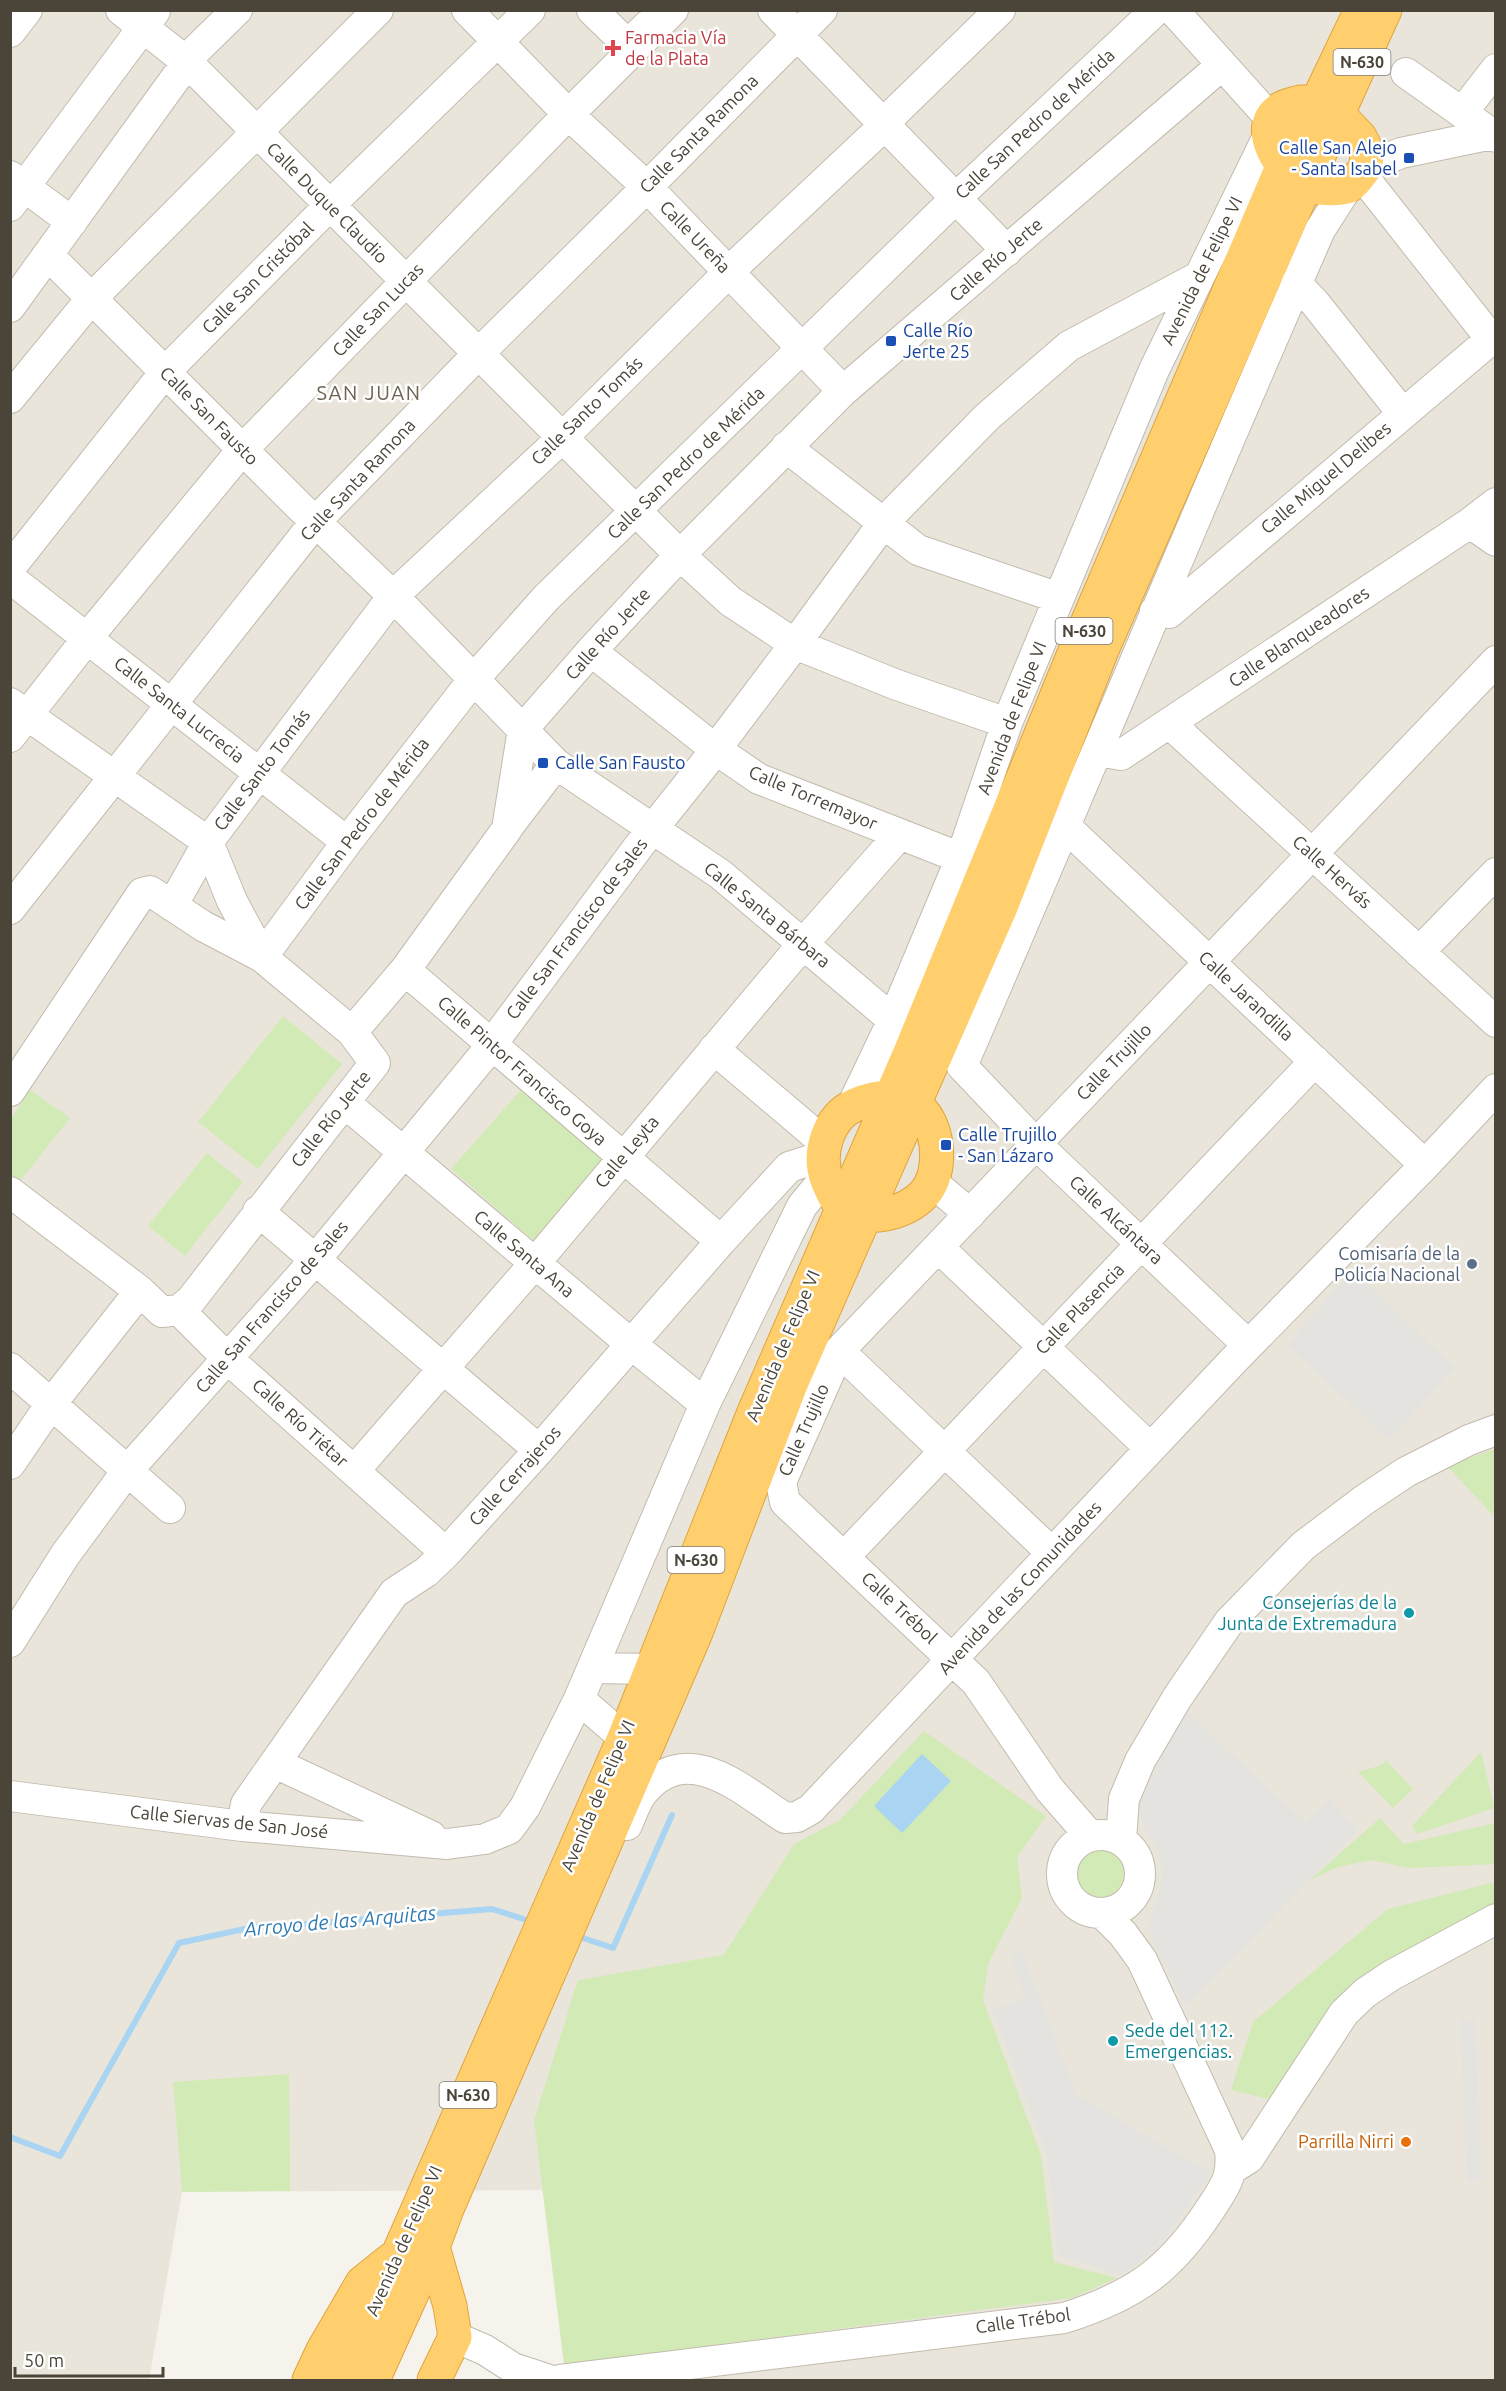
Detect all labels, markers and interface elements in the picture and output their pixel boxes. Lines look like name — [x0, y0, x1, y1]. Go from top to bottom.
place label: Farmacia Vía de la Plata — [625, 27, 726, 68]
marker: Farmacia Vía de la Plata — [606, 41, 620, 55]
street label: Calle San Pedro de Mérida — [951, 44, 1118, 202]
road number: N-630 — [1334, 49, 1390, 75]
street label: Calle Santa Ramona — [635, 70, 762, 197]
place label: Calle San Alejo - Santa Isabel — [1279, 137, 1397, 178]
street label: Calle Duque Claudio — [263, 138, 392, 267]
marker: Calle San Alejo - Santa Isabel — [1402, 151, 1416, 165]
street label: Avenida de Felipe VI — [1157, 193, 1246, 348]
street label: Calle Ureña — [656, 196, 735, 276]
street label: Calle Río Jerte — [945, 213, 1046, 305]
street label: Calle San Cristóbal — [198, 217, 317, 337]
street label: Calle San Lucas — [328, 258, 427, 360]
place label: Calle Río Jerte 25 — [903, 320, 973, 361]
marker: Calle Río Jerte 25 — [884, 334, 898, 348]
street label: Calle Santo Tomás — [527, 352, 646, 468]
street label: Calle San Fausto — [156, 362, 263, 469]
district label: SAN JUAN — [316, 381, 422, 404]
street label: Calle San Pedro de Mérida — [603, 382, 768, 543]
street label: Calle Santa Ramona — [296, 414, 419, 544]
street label: Calle Miguel Delibes — [1256, 417, 1394, 537]
street label: Calle Blanqueadores — [1224, 582, 1373, 691]
street label: Calle Río Jerte — [561, 583, 654, 683]
road number: N-630 — [1056, 618, 1112, 644]
street label: Avenida de Felipe VI — [973, 638, 1050, 797]
street label: Calle Santa Lucrecia — [111, 652, 249, 766]
street label: Calle Santo Tomás — [209, 705, 313, 834]
street label: Calle San Pedro de Mérida — [290, 733, 432, 913]
place label: Calle San Fausto — [555, 752, 686, 772]
marker: Calle San Fausto — [536, 756, 550, 770]
street label: Calle Torremayor — [746, 761, 881, 833]
street label: Calle Hervás — [1289, 831, 1376, 912]
street label: Calle San Francisco de Sales — [502, 834, 651, 1023]
street label: Calle Santa Bárbara — [701, 857, 835, 971]
street label: Calle Jarandilla — [1195, 946, 1298, 1044]
street label: Calle Pintor Francisco Goya — [434, 991, 611, 1149]
street label: Calle Trujillo — [1072, 1019, 1155, 1104]
street label: Calle Río Jerte — [286, 1066, 374, 1170]
street label: Calle Leyta — [590, 1111, 662, 1191]
place label: Calle Trujillo - San Lázaro — [958, 1124, 1057, 1165]
marker: Calle Trujillo - San Lázaro — [939, 1138, 953, 1152]
street label: Calle Alcántara — [1066, 1171, 1168, 1268]
street label: Calle Santa Ana — [471, 1206, 579, 1301]
street label: Calle San Francisco de Sales — [191, 1216, 352, 1397]
place label: Comisaría de la Policía Nacional — [1334, 1243, 1460, 1284]
marker: Comisaría de la Policía Nacional — [1465, 1257, 1479, 1271]
street label: Calle Plasencia — [1031, 1259, 1128, 1358]
street label: Avenida de Felipe VI — [741, 1267, 823, 1424]
street label: Calle Río Tiétar — [249, 1374, 353, 1471]
street label: Calle Trujillo — [774, 1380, 832, 1479]
street label: Calle Cerrajeros — [464, 1421, 564, 1529]
street label: Avenida de las Comunidades — [934, 1497, 1105, 1678]
road number: N-630 — [668, 1547, 724, 1573]
street label: Calle Trébol — [858, 1567, 942, 1647]
place label: Consejerías de la Junta de Extremadura — [1218, 1592, 1397, 1633]
marker: Consejerías de la Junta de Extremadura — [1402, 1606, 1416, 1620]
street label: Avenida de Felipe VI — [556, 1717, 638, 1874]
street label: Calle Siervas de San José — [129, 1801, 329, 1841]
water label: Arroyo de las Arquitas — [242, 1901, 438, 1940]
place label: Sede del 112. Emergencias. — [1125, 2020, 1233, 2061]
marker: Sede del 112. Emergencias. — [1106, 2034, 1120, 2048]
road number: N-630 — [440, 2082, 496, 2108]
place label: Parrilla Nirri — [1298, 2131, 1394, 2151]
marker: Parrilla Nirri — [1399, 2135, 1413, 2149]
street label: Avenida de Felipe VI — [361, 2162, 445, 2319]
street label: Calle Trébol — [974, 2303, 1072, 2337]
scale bar — [15, 2340, 164, 2378]
text: 50 m — [24, 2350, 64, 2370]

